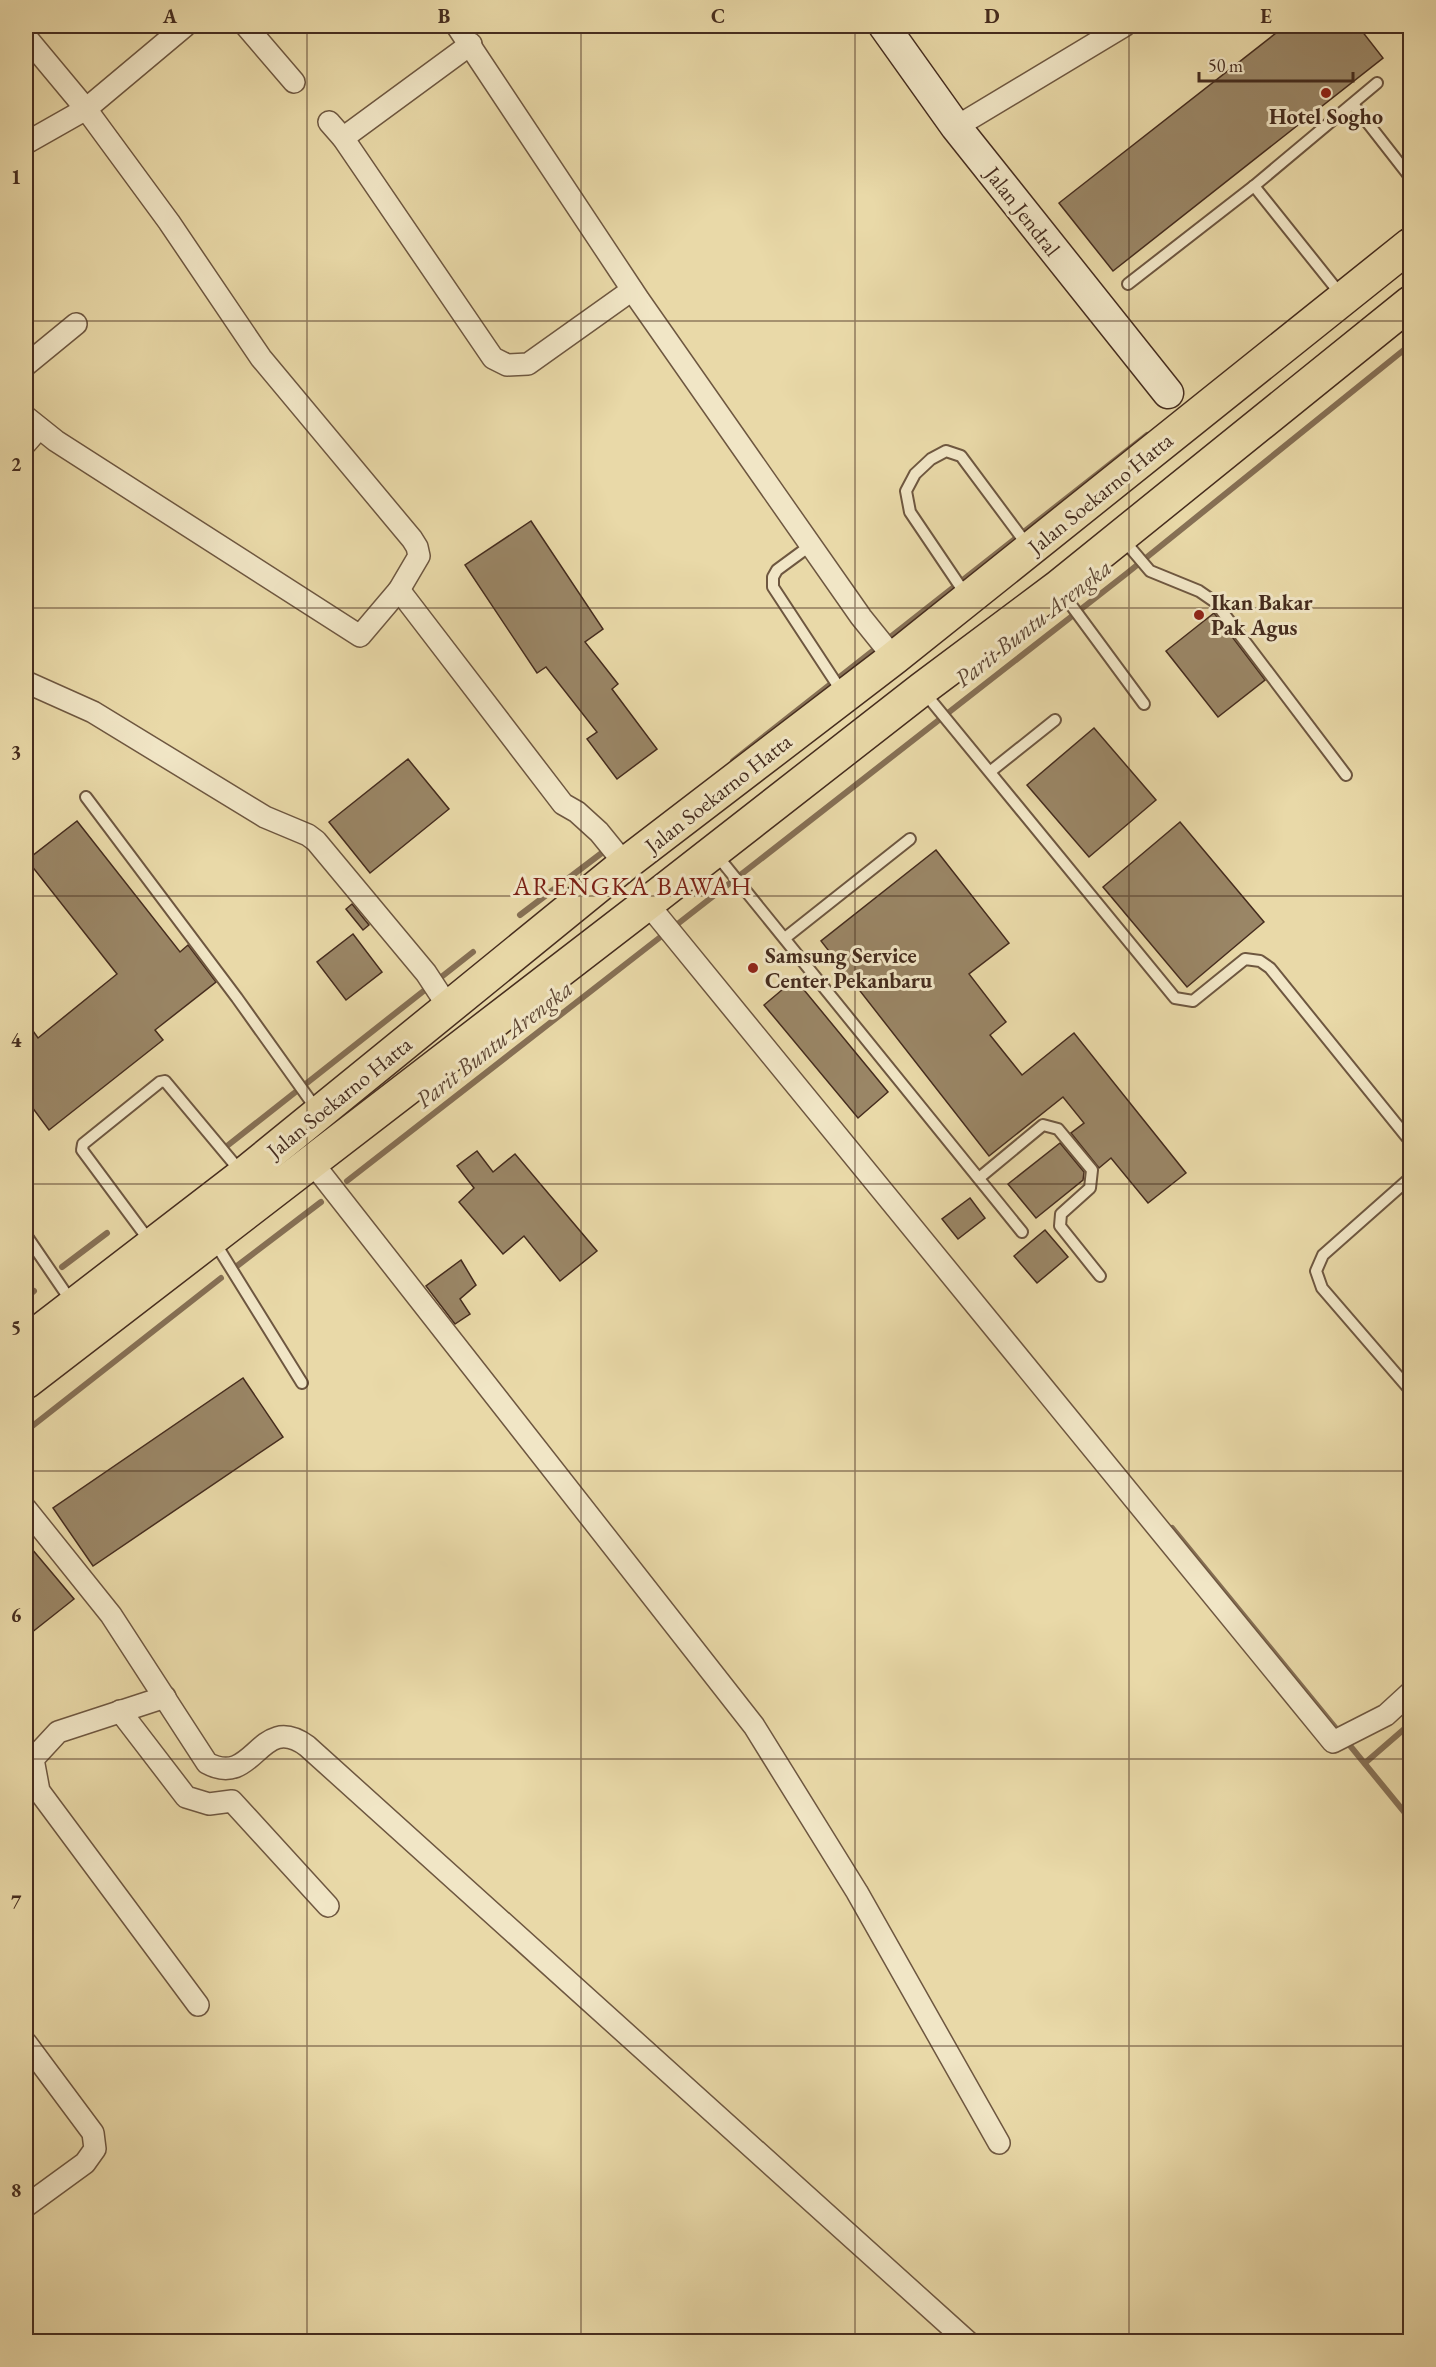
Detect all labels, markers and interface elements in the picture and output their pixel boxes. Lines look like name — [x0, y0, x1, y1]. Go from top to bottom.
text: A — [162, 3, 178, 29]
text: B — [438, 3, 450, 29]
text: C — [711, 3, 725, 29]
text: D — [984, 3, 1000, 29]
text: E — [1260, 3, 1272, 29]
scale bar — [1199, 45, 1354, 83]
text: 50 m — [1208, 54, 1243, 77]
marker: Hotel Sogho — [1319, 86, 1333, 100]
place label: Hotel Sogho — [1269, 102, 1383, 131]
street label: Jalan Jendral — [977, 159, 1067, 262]
text: 1 — [11, 164, 21, 190]
street label: Jalan Soekarno Hatta — [1020, 426, 1179, 562]
text: 2 — [11, 451, 22, 477]
water label: Parit Buntu Arengka — [948, 551, 1118, 694]
place label: Ikan Bakar Pak Agus — [1211, 588, 1313, 642]
marker: Ikan Bakar Pak Agus — [1192, 608, 1206, 622]
street label: Jalan Soekarno Hatta — [637, 727, 798, 861]
text: 3 — [11, 739, 21, 765]
district label: ARENGKA BAWAH — [512, 869, 753, 903]
place label: Samsung Service Center Pekanbaru — [765, 941, 932, 995]
marker: Samsung Service Center Pekanbaru — [746, 961, 760, 975]
water label: Parit Buntu Arengka — [409, 972, 579, 1115]
text: 4 — [11, 1027, 22, 1053]
street label: Jalan Soekarno Hatta — [259, 1030, 418, 1166]
text: 5 — [11, 1314, 21, 1340]
text: 6 — [11, 1602, 22, 1628]
text: 7 — [11, 1889, 22, 1915]
text: 8 — [11, 2177, 21, 2203]

